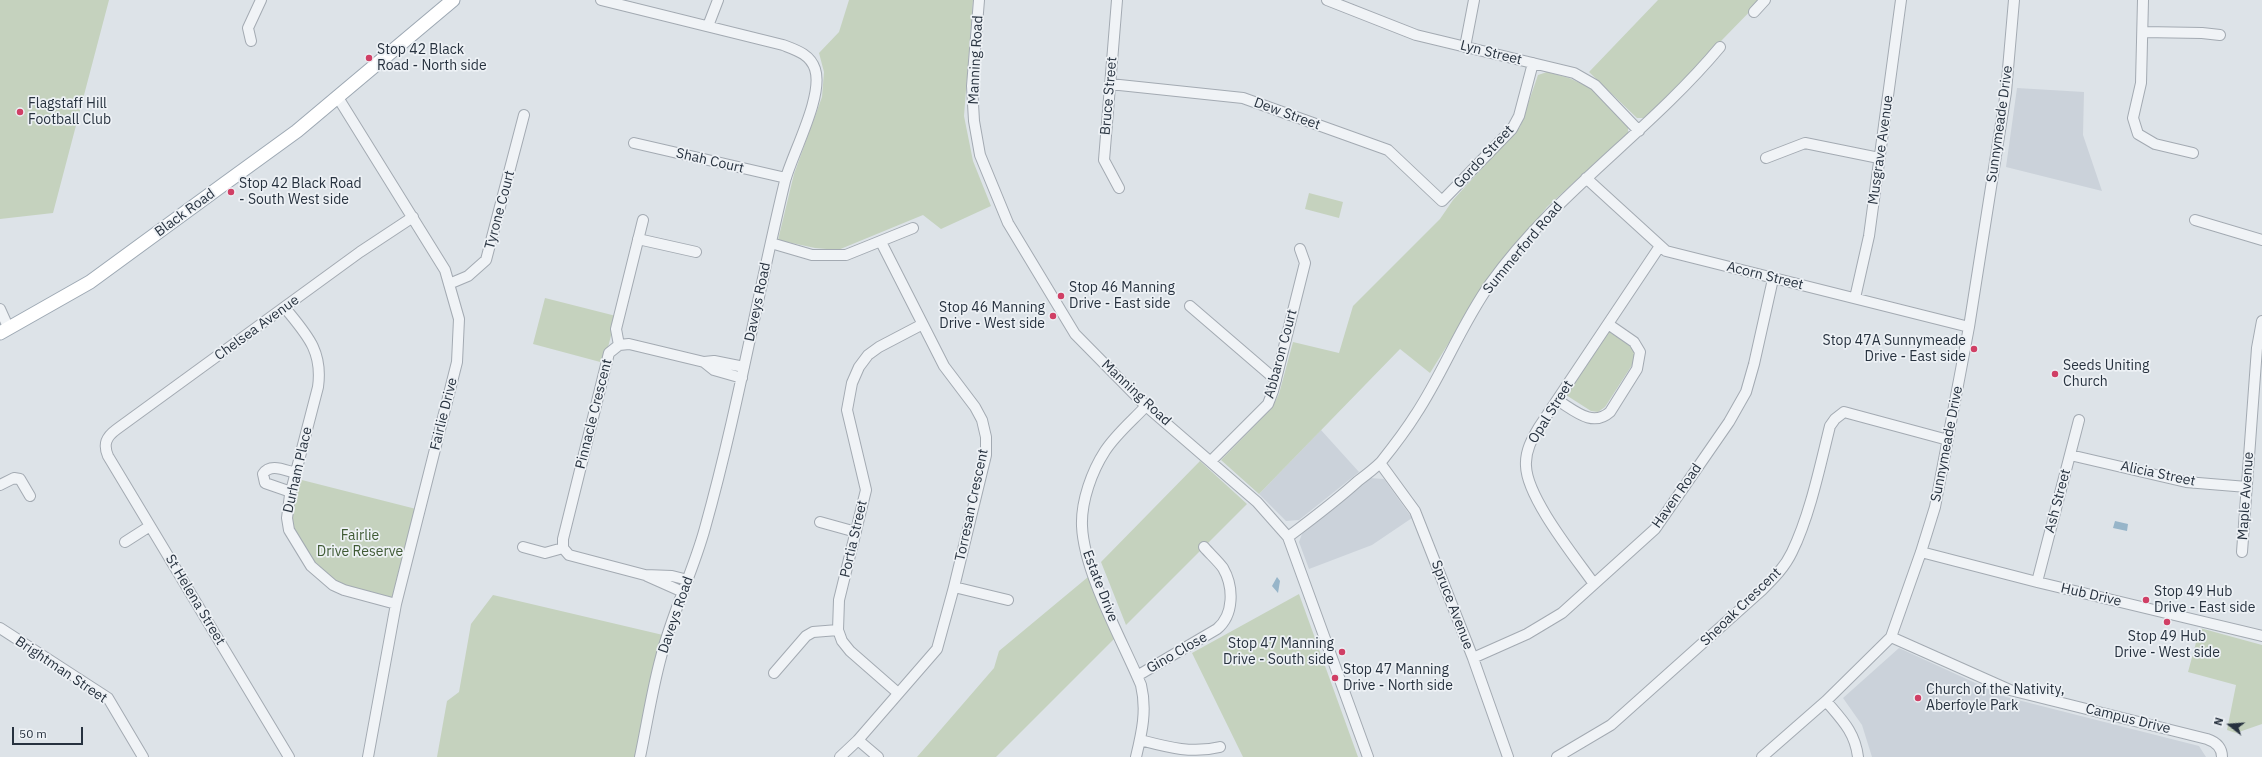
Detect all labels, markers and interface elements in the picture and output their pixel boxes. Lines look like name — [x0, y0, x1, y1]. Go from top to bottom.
street label: Manning Road — [965, 15, 987, 105]
street label: Lyn Street — [1458, 37, 1524, 69]
place label: Stop 42 Black Road - North side — [377, 42, 487, 74]
marker: Stop 42 Black Road - North side — [364, 53, 374, 63]
street label: Bruce Street — [1097, 56, 1121, 136]
street label: Sunnymeade Drive — [1983, 64, 2017, 184]
street label: Dew Street — [1251, 94, 1323, 134]
street label: Musgrave Avenue — [1865, 94, 1897, 206]
place label: Flagstaff Hill Football Club — [28, 96, 111, 128]
marker: Flagstaff Hill Football Club — [15, 107, 25, 117]
street label: Gordo Street — [1450, 122, 1518, 192]
street label: Shah Court — [674, 145, 746, 177]
street label: Tyrone Court — [481, 169, 519, 251]
place label: Stop 42 Black Road - South West side — [239, 176, 362, 208]
street label: Black Road — [152, 186, 218, 240]
marker: Stop 42 Black Road - South West side — [226, 187, 236, 197]
street label: Summerford Road — [1480, 199, 1566, 297]
street label: Acorn Street — [1725, 258, 1805, 294]
street label: Daveys Road — [741, 261, 775, 343]
place label: Stop 46 Manning Drive - East side — [1069, 280, 1175, 312]
marker: Stop 46 Manning Drive - East side — [1056, 291, 1066, 301]
street label: Chelsea Avenue — [212, 292, 302, 364]
place label: Stop 46 Manning Drive - West side — [939, 300, 1045, 332]
street label: Abbaron Court — [1261, 308, 1301, 400]
marker: Stop 46 Manning Drive - West side — [1048, 311, 1058, 321]
place label: Stop 47A Sunnymeade Drive - East side — [1823, 333, 1966, 366]
marker: Stop 47A Sunnymeade Drive - East side — [1969, 344, 1979, 354]
street label: Manning Road — [1098, 356, 1174, 430]
street label: Pinnacle Crescent — [572, 357, 616, 471]
place label: Seeds Uniting Church — [2063, 358, 2149, 390]
marker: Seeds Uniting Church — [2050, 369, 2060, 379]
street label: Fairlie Drive — [427, 376, 461, 452]
street label: Opal Street — [1525, 377, 1577, 447]
street label: Sunnymeade Drive — [1928, 385, 1966, 503]
street label: Durham Place — [280, 425, 316, 515]
street label: Torresan Crescent — [952, 447, 992, 563]
street label: Maple Avenue — [2235, 451, 2257, 541]
street label: Alicia Street — [2119, 458, 2197, 490]
street label: Haven Road — [1649, 460, 1705, 532]
street label: Ash Street — [2041, 467, 2075, 535]
street label: Portia Street — [837, 499, 871, 579]
park label: Fairlie Drive Reserve — [317, 528, 403, 560]
street label: Estate Drive — [1079, 548, 1121, 624]
street label: St Helena Street — [161, 552, 229, 648]
street label: Spruce Avenue — [1427, 558, 1477, 652]
street label: Sheoak Crescent — [1697, 564, 1785, 650]
street label: Daveys Road — [655, 574, 697, 656]
street label: Hub Drive — [2059, 580, 2123, 610]
place label: Stop 49 Hub Drive - East side — [2154, 584, 2255, 616]
marker: Stop 49 Hub Drive - East side — [2141, 595, 2151, 605]
marker: Stop 49 Hub Drive - West side — [2162, 617, 2172, 627]
street label: Gino Close — [1144, 629, 1210, 677]
place label: Stop 49 Hub Drive - West side — [2114, 629, 2220, 662]
street label: Brightman Street — [12, 633, 110, 707]
place label: Stop 47 Manning Drive - South side — [1223, 636, 1334, 668]
marker: Stop 47 Manning Drive - South side — [1337, 647, 1347, 657]
place label: Stop 47 Manning Drive - North side — [1343, 662, 1453, 694]
marker: Stop 47 Manning Drive - North side — [1330, 673, 1340, 683]
place label: Church of the Nativity, Aberfoyle Park — [1926, 682, 2065, 714]
marker: Church of the Nativity, Aberfoyle Park — [1913, 693, 1923, 703]
street label: Campus Drive — [2084, 700, 2172, 738]
north arrow — [2210, 705, 2250, 745]
text: N — [2211, 716, 2226, 727]
scale bar — [14, 719, 85, 745]
text: 50 m — [19, 726, 47, 741]

